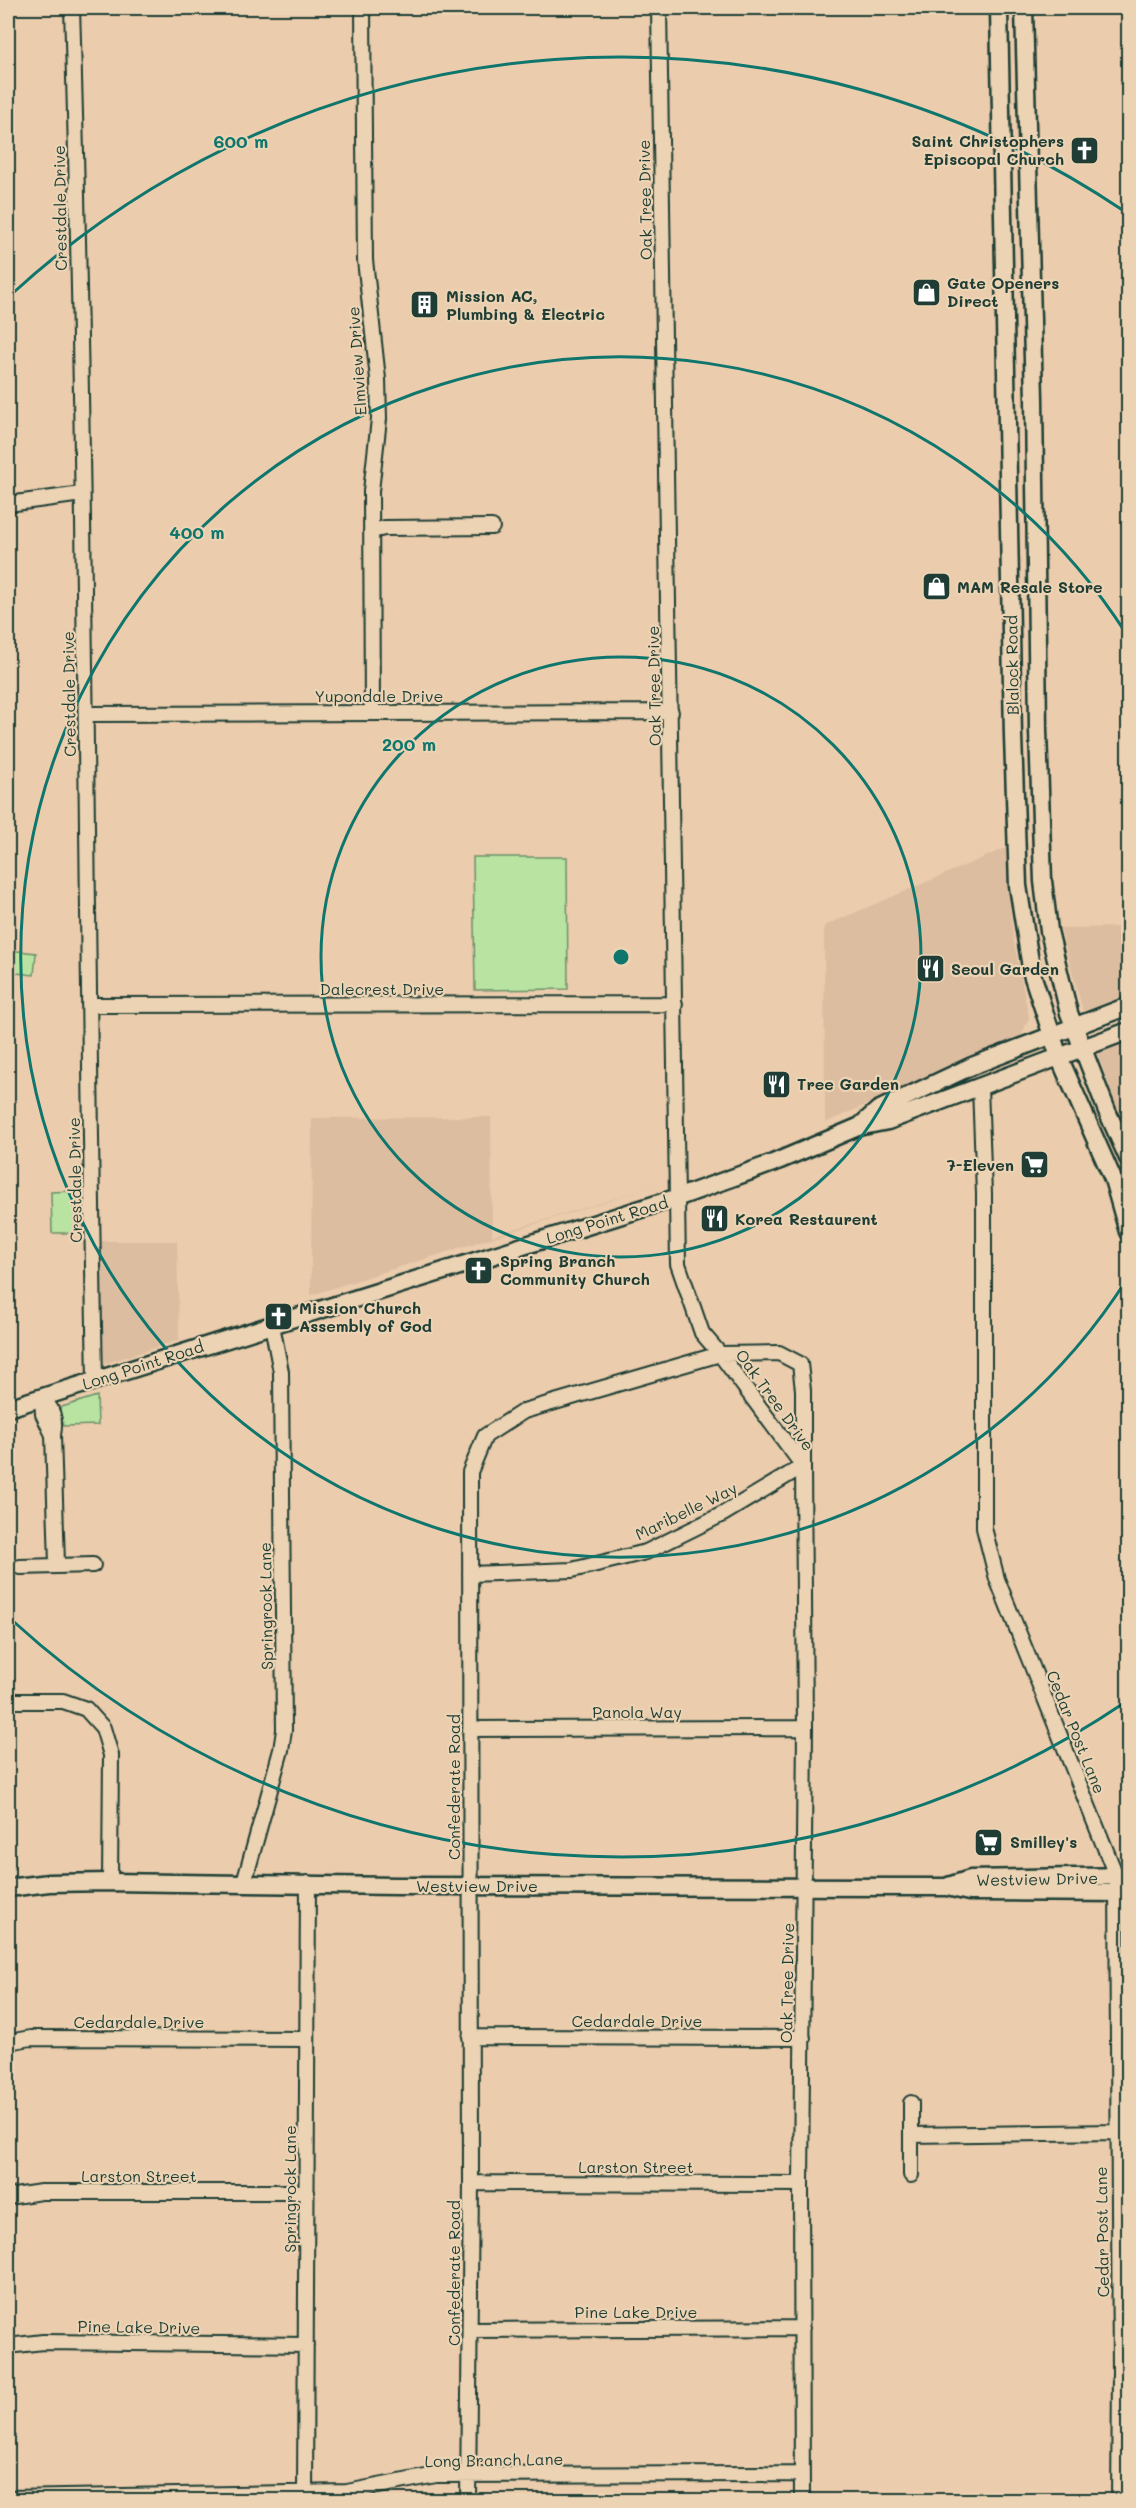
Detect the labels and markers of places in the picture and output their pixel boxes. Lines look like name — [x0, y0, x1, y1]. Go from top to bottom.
place label: Saint Christophers Episcopal Church — [912, 130, 1064, 169]
church icon: Saint Christophers Episcopal Church — [1069, 134, 1101, 166]
place label: Gate Openers Direct — [947, 272, 1059, 311]
shop icon: Gate Openers Direct — [910, 276, 942, 308]
place label: Mission AC, Plumbing & Electric — [446, 285, 605, 324]
building icon: Mission AC, Plumbing & Electric — [409, 289, 441, 321]
shop icon: MAM Resale Store — [920, 571, 952, 603]
place label: MAM Resale Store — [957, 576, 1103, 597]
centre of rings — [611, 947, 631, 967]
restaurant icon: Seoul Garden — [914, 953, 946, 985]
place label: Seoul Garden — [951, 958, 1059, 979]
restaurant icon: Tree Garden — [760, 1068, 792, 1100]
place label: Tree Garden — [797, 1073, 899, 1094]
supermarket icon: 7-Eleven — [1019, 1149, 1051, 1181]
place label: 7-Eleven — [947, 1154, 1014, 1175]
restaurant icon: Korea Restaurent — [698, 1203, 730, 1235]
place label: Korea Restaurent — [735, 1208, 878, 1229]
place label: Spring Branch Community Church — [500, 1250, 650, 1289]
church icon: Spring Branch Community Church — [463, 1254, 495, 1286]
place label: Mission Church Assembly of God — [299, 1297, 432, 1336]
church icon: Mission Church Assembly of God — [262, 1301, 294, 1333]
supermarket icon: Smilley's — [973, 1826, 1005, 1858]
place label: Smilley's — [1010, 1831, 1077, 1852]

